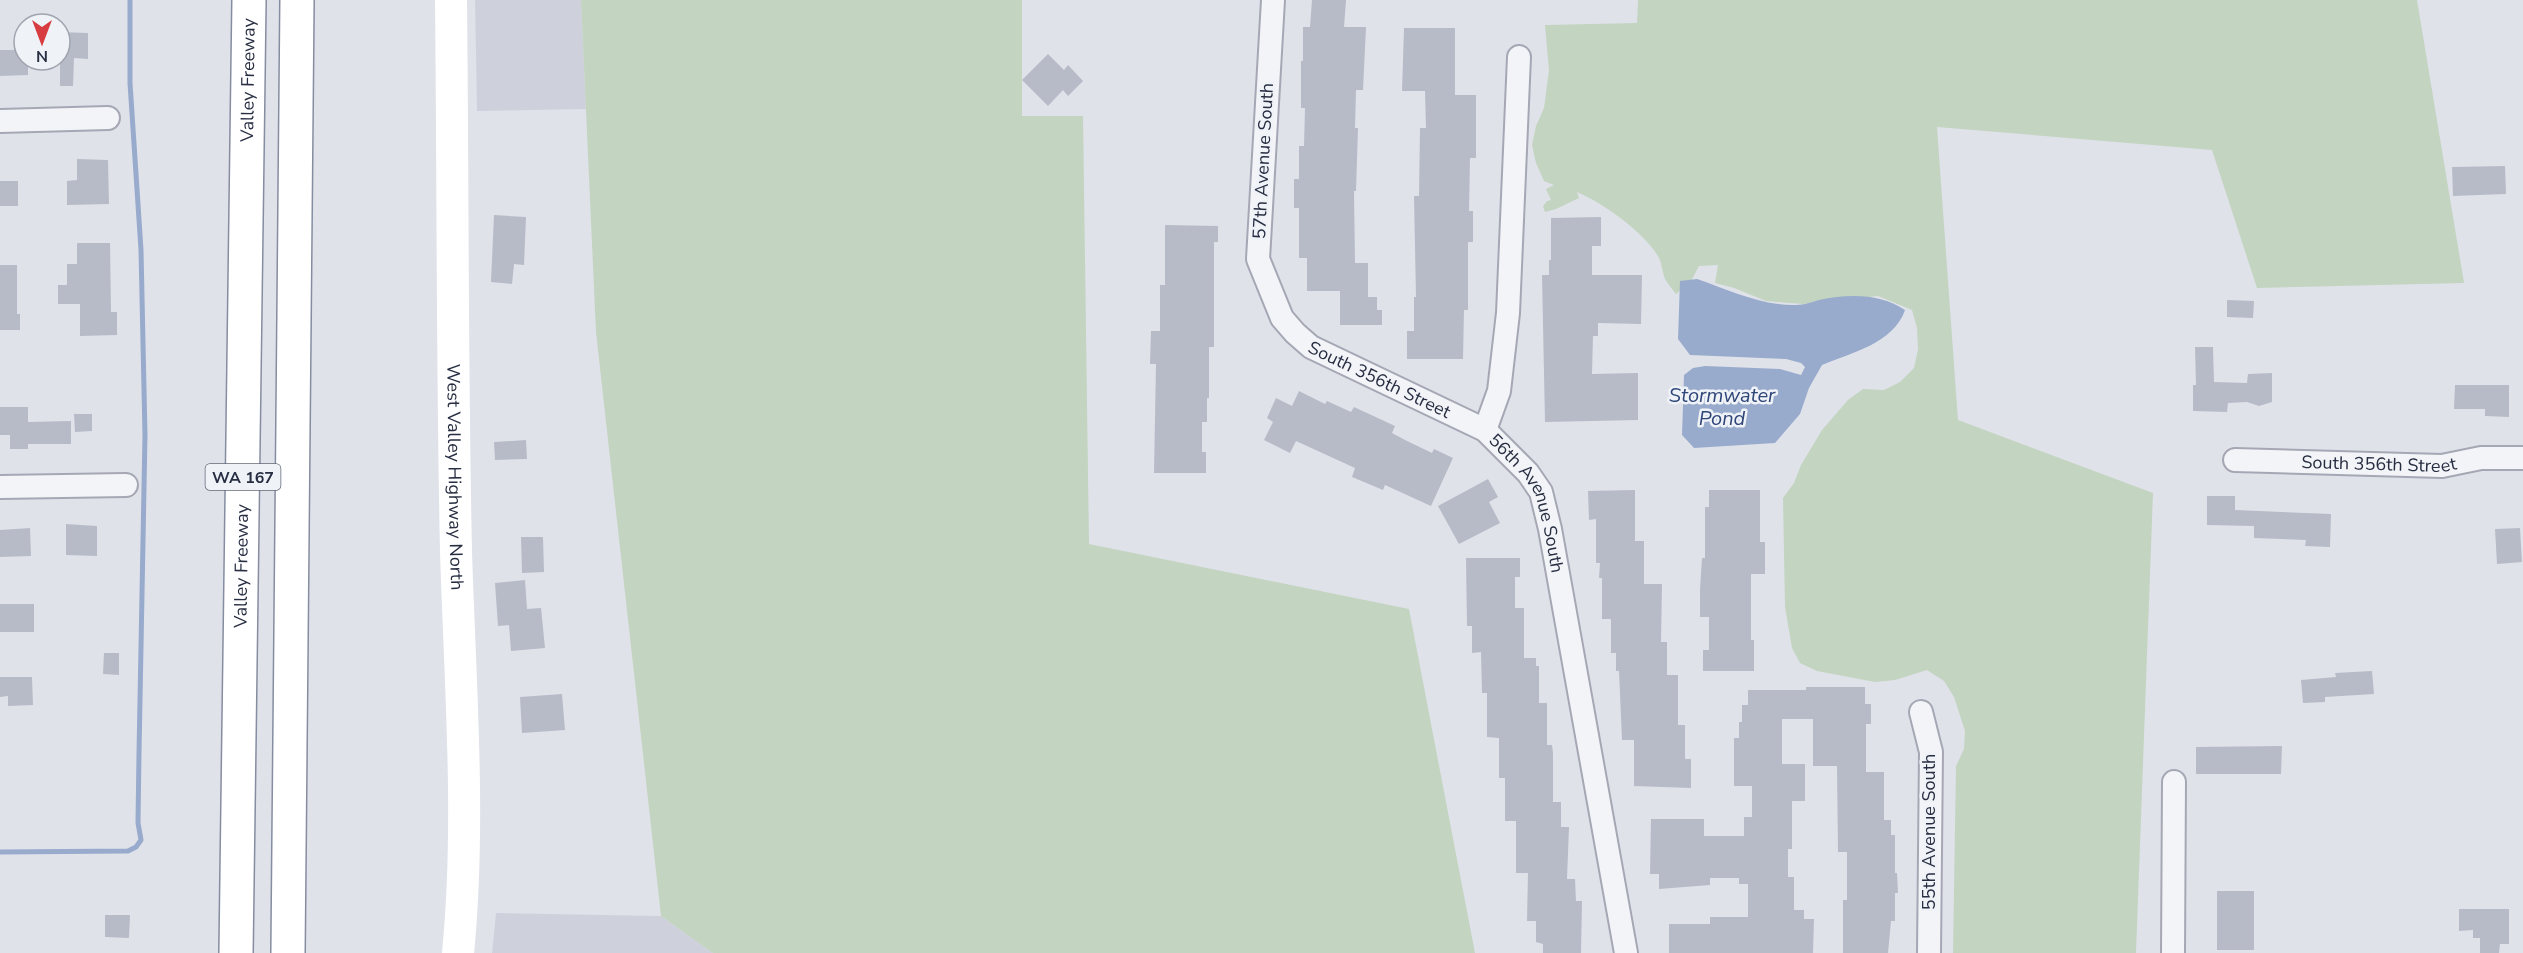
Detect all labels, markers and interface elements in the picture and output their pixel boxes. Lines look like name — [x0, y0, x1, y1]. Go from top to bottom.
north arrow — [12, 12, 72, 72]
street label: Valley Freeway — [235, 17, 261, 143]
text: N — [36, 45, 48, 67]
street label: 57th Avenue South — [1247, 82, 1279, 240]
street label: South 356th Street — [1304, 335, 1455, 424]
street label: West Valley Highway North — [441, 364, 469, 591]
water label: Stormwater Pond — [1669, 382, 1776, 432]
street label: 56th Avenue South — [1483, 428, 1570, 575]
street label: South 356th Street — [2301, 450, 2459, 478]
road number: WA 167 — [206, 464, 280, 490]
street label: Valley Freeway — [228, 503, 254, 629]
street label: 55th Avenue South — [1917, 754, 1941, 910]

